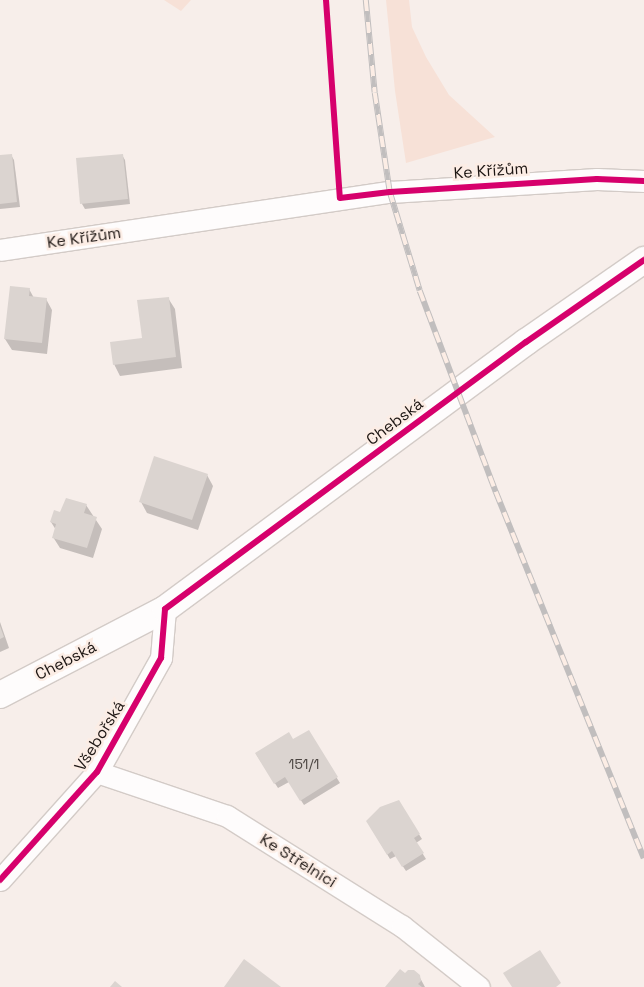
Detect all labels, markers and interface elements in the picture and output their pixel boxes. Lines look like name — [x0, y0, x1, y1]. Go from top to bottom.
street label: Ke Křížům — [453, 159, 529, 183]
street label: Ke Křížům — [46, 223, 122, 253]
street label: Chebská — [363, 394, 427, 450]
street label: Chebská — [32, 637, 100, 685]
street label: Všebořská — [71, 697, 129, 775]
house number: 151/1 — [289, 756, 319, 772]
street label: Ke Střelnici — [256, 830, 340, 892]

